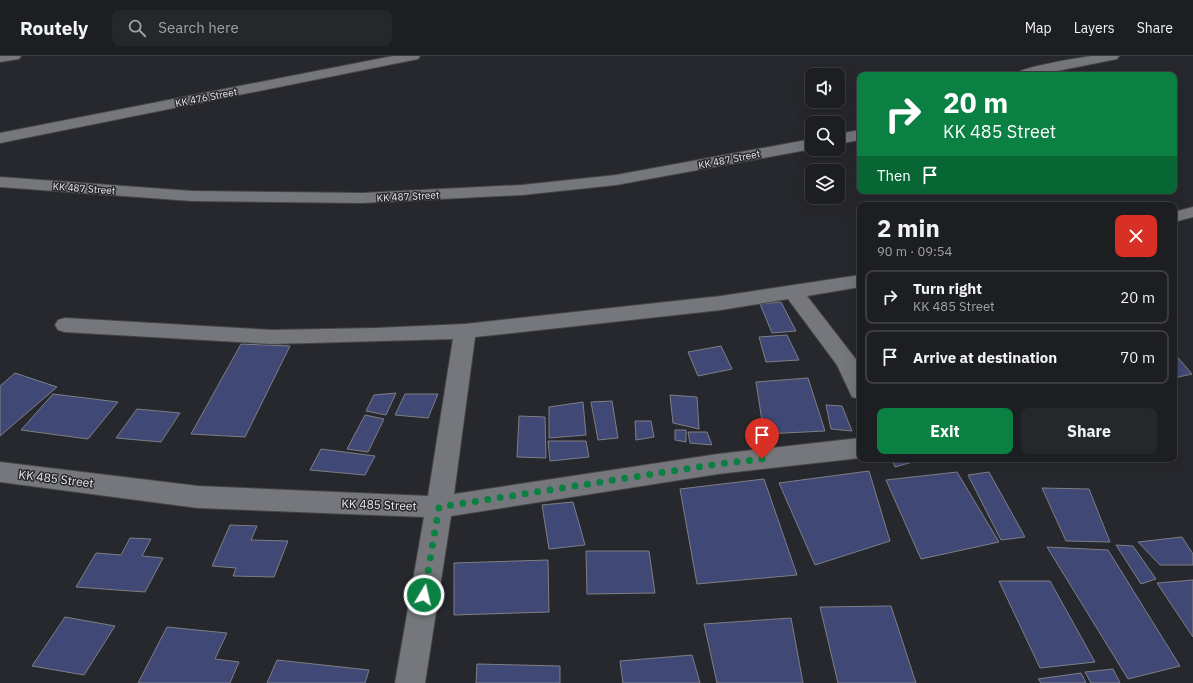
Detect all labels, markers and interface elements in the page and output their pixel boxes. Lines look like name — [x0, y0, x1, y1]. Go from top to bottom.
search box — [112, 10, 392, 46]
text: Routely — [20, 16, 88, 40]
icon: search — [126, 17, 148, 39]
text: Search here — [158, 18, 239, 37]
text: Map — [1025, 19, 1052, 37]
text: Layers — [1074, 19, 1115, 37]
text: Share — [1137, 19, 1173, 37]
map controls — [805, 68, 845, 204]
button: sound — [805, 68, 845, 108]
text: 20 m — [943, 84, 1008, 121]
street label: KK 476 Street — [174, 85, 239, 110]
icon: right — [877, 88, 929, 140]
button: search — [805, 116, 845, 156]
text: KK 485 Street — [943, 120, 1056, 143]
street label: KK 487 Street — [697, 147, 762, 172]
button: layers — [805, 164, 845, 204]
icon: arrive — [919, 164, 941, 186]
text: Then — [877, 166, 911, 185]
street label: KK 487 Street — [52, 180, 116, 197]
street label: KK 487 Street — [376, 188, 440, 205]
text: 2 min — [877, 212, 940, 244]
button: close — [1115, 215, 1157, 257]
text: 90 m · 09:54 — [877, 243, 952, 260]
text: Turn right — [913, 279, 982, 298]
icon: right — [879, 286, 901, 308]
text: 20 m — [1120, 288, 1155, 307]
text: KK 485 Street — [913, 298, 995, 315]
icon: arrive — [879, 346, 901, 368]
text: Arrive at destination — [913, 348, 1057, 367]
text: 70 m — [1120, 348, 1155, 367]
button: Exit — [877, 408, 1013, 454]
button: Share — [1021, 408, 1157, 454]
pin — [745, 418, 779, 459]
icon: arrive — [751, 424, 773, 446]
street label: KK 485 Street — [18, 466, 94, 491]
street label: KK 485 Street — [341, 496, 417, 513]
position arrow — [403, 574, 445, 616]

